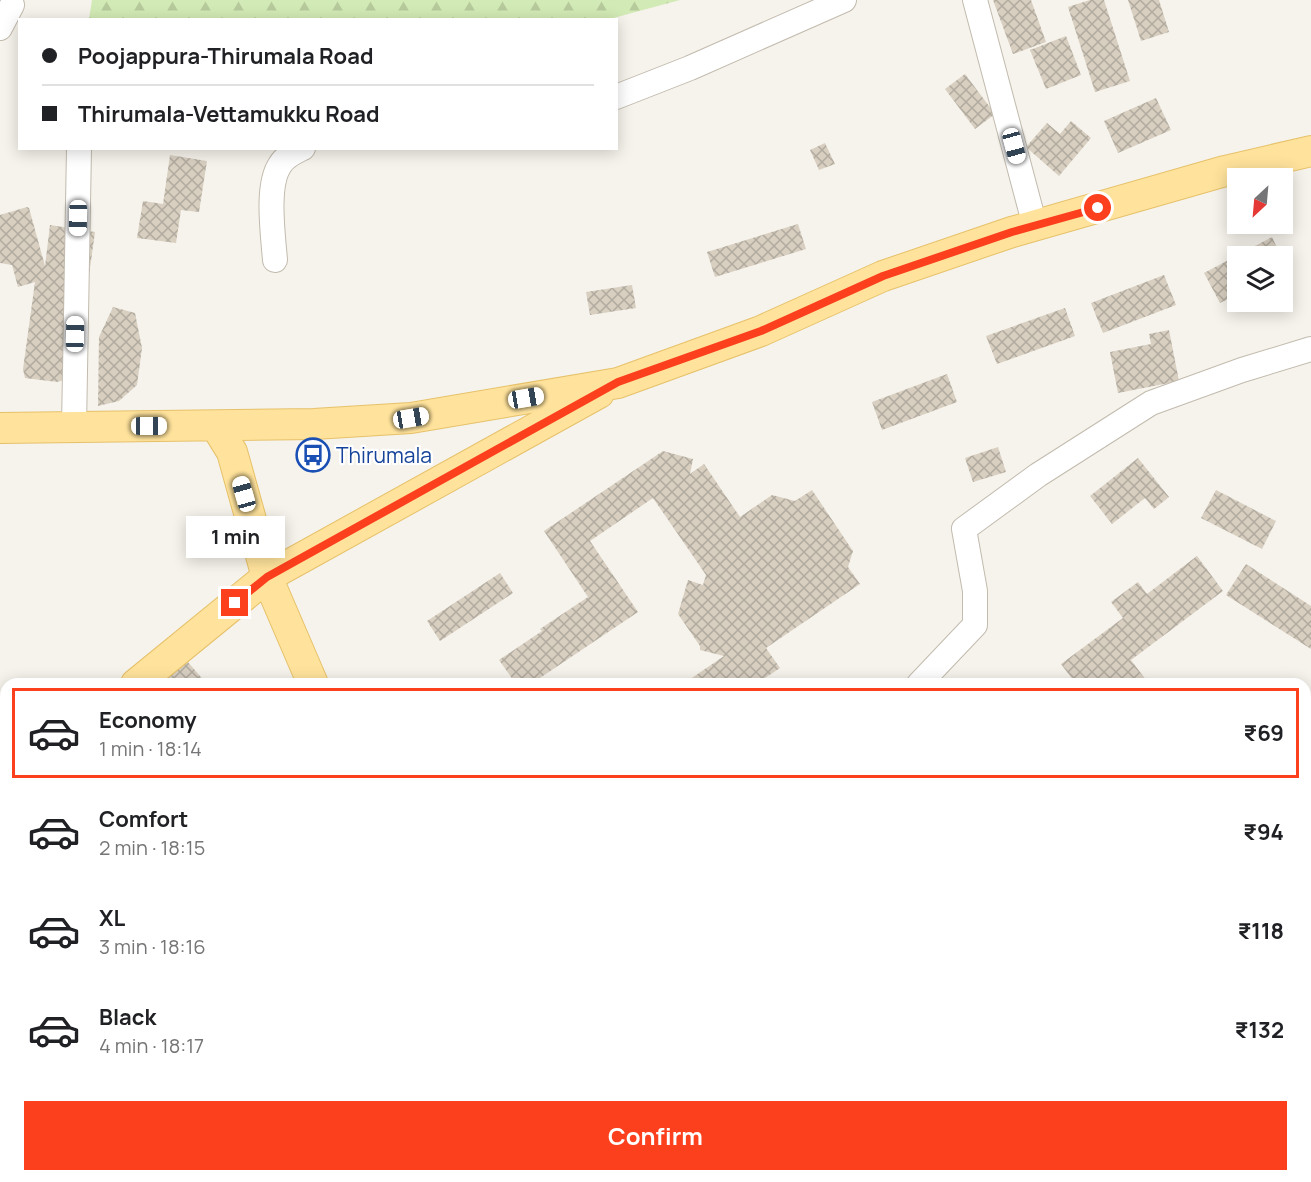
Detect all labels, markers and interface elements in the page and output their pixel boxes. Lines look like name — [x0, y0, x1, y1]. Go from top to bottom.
text: Poojappura-Thirumala Road — [78, 41, 373, 71]
text: Thirumala-Vettamukku Road — [78, 99, 380, 129]
car — [1001, 126, 1027, 166]
north arrow — [1227, 168, 1293, 234]
map controls — [1227, 168, 1293, 312]
route start — [1084, 194, 1111, 221]
car — [69, 200, 87, 236]
button: layers — [1227, 246, 1293, 312]
car — [66, 316, 84, 352]
car — [507, 386, 545, 410]
car — [392, 406, 430, 430]
car — [131, 417, 167, 435]
bus stop icon: Thirumala — [295, 437, 331, 473]
place label: Thirumala — [336, 441, 432, 469]
car — [230, 474, 258, 514]
callout: 1 min — [186, 516, 284, 558]
text: 1 min — [211, 523, 260, 550]
route end — [221, 589, 248, 616]
text: Economy — [99, 705, 197, 735]
icon: car — [27, 706, 81, 760]
text: ₹69 — [1244, 718, 1284, 748]
text: 1 min · 18:14 — [99, 735, 202, 762]
text: Comfort — [99, 804, 188, 834]
icon: car — [27, 805, 81, 859]
text: ₹94 — [1243, 817, 1284, 847]
text: 2 min · 18:15 — [99, 834, 205, 861]
text: XL — [99, 903, 125, 933]
icon: car — [27, 904, 81, 958]
text: ₹118 — [1238, 916, 1284, 946]
text: 3 min · 18:16 — [99, 933, 206, 960]
text: Black — [99, 1002, 156, 1032]
icon: car — [27, 1003, 81, 1057]
text: ₹132 — [1235, 1015, 1284, 1045]
text: 4 min · 18:17 — [99, 1032, 204, 1059]
button: Confirm — [24, 1101, 1287, 1170]

